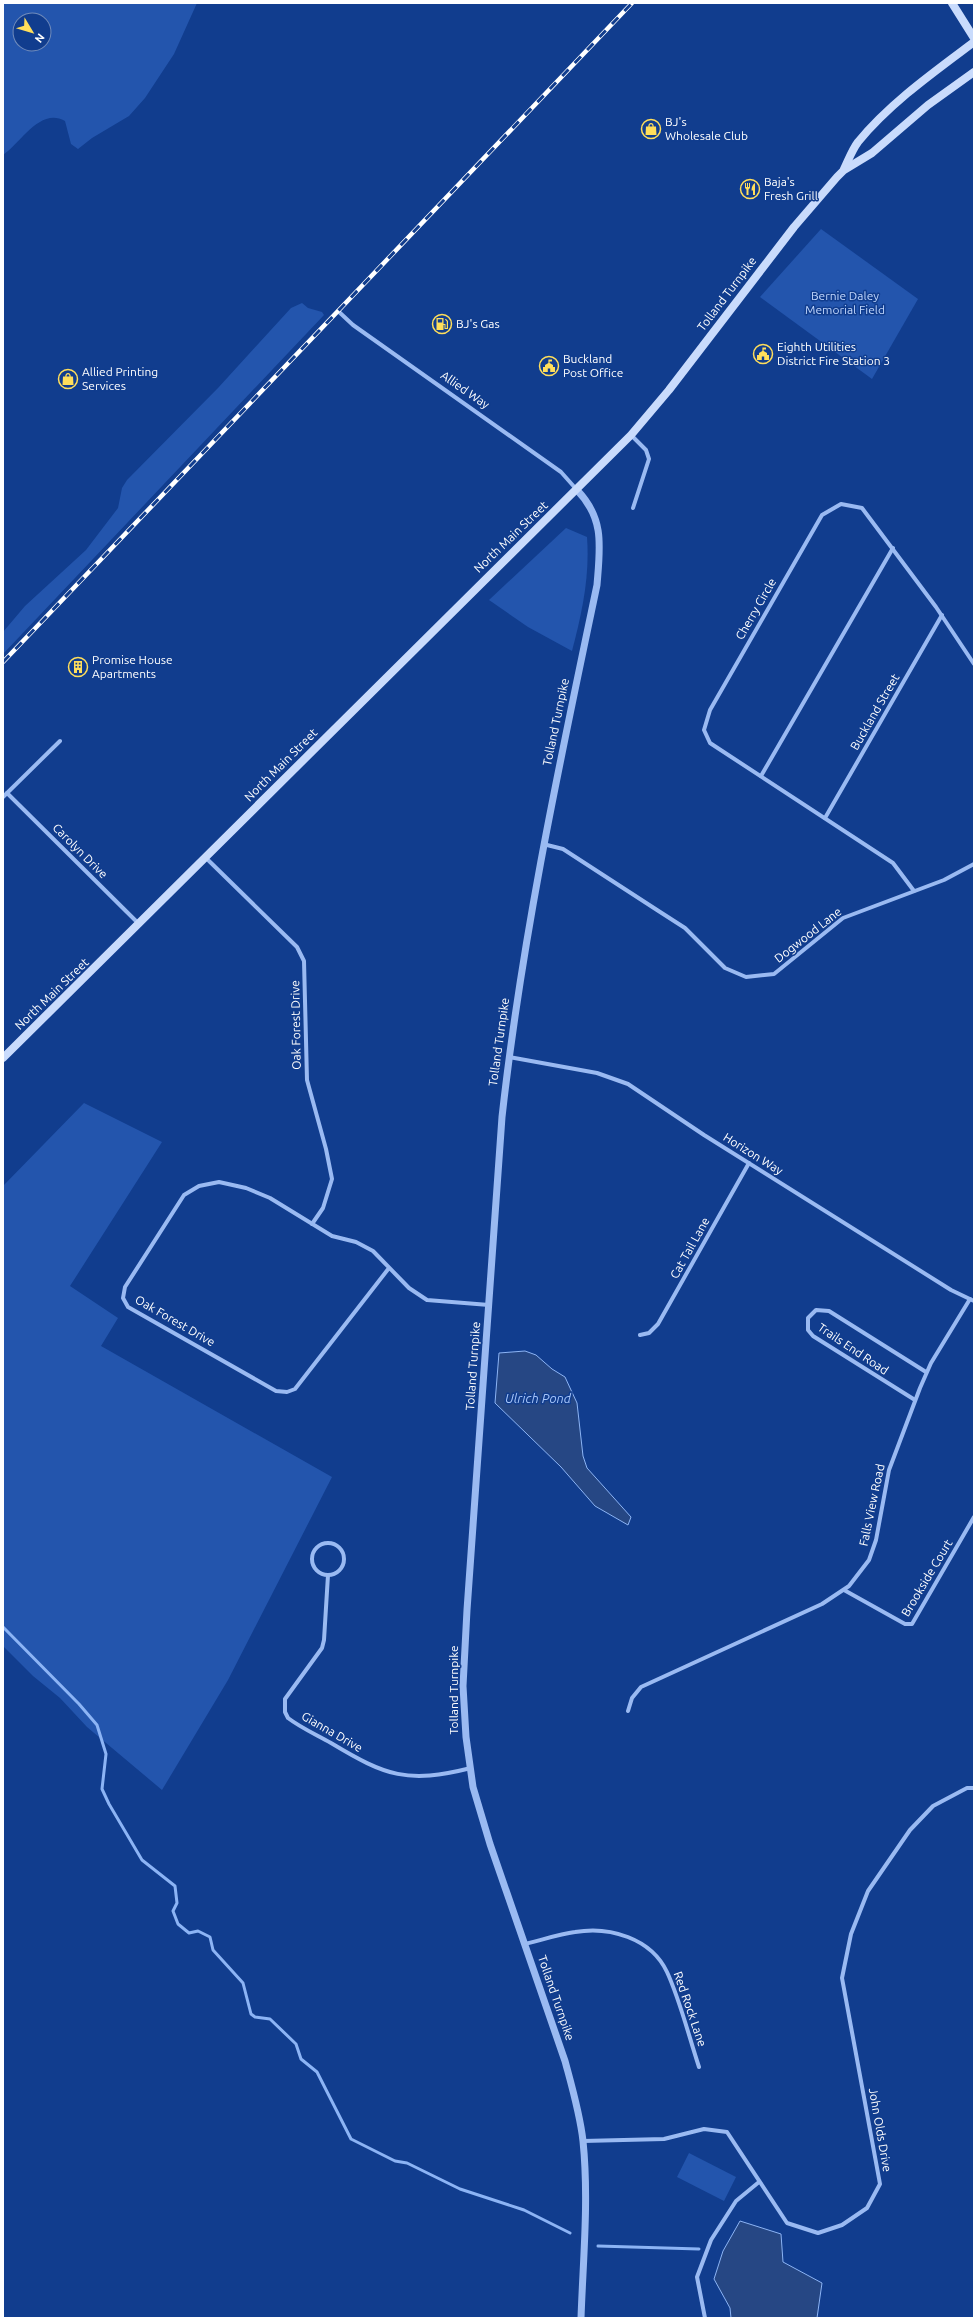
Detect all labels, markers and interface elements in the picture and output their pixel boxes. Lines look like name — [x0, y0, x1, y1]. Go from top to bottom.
north arrow — [12, 12, 52, 52]
text: N — [33, 31, 47, 45]
place label: BJ's Wholesale Club — [665, 115, 748, 142]
shop icon: BJ's Wholesale Club — [640, 118, 662, 140]
place label: Baja's Fresh Grill — [764, 175, 818, 202]
restaurant icon: Baja's Fresh Grill — [739, 178, 761, 200]
street label: Tolland Turnpike — [695, 254, 759, 333]
park label: Bernie Daley Memorial Field — [805, 289, 885, 316]
fuel station icon: BJ's Gas — [431, 313, 453, 335]
place label: BJ's Gas — [456, 317, 500, 330]
place label: Eighth Utilities District Fire Station 3 — [777, 340, 890, 367]
public building icon: Eighth Utilities District Fire Station 3 — [752, 343, 774, 365]
place label: Buckland Post Office — [563, 352, 623, 379]
public building icon: Buckland Post Office — [538, 355, 560, 377]
place label: Allied Printing Services — [82, 365, 158, 392]
shop icon: Allied Printing Services — [57, 368, 79, 390]
street label: Allied Way — [439, 368, 492, 411]
street label: North Main Street — [471, 498, 550, 575]
street label: Cherry Circle — [733, 576, 778, 642]
place label: Promise House Apartments — [92, 653, 173, 680]
building icon: Promise House Apartments — [67, 656, 89, 678]
street label: Buckland Street — [848, 671, 902, 752]
street label: Tolland Turnpike — [540, 677, 571, 767]
street label: North Main Street — [242, 726, 320, 804]
street label: Carolyn Drive — [50, 821, 110, 881]
street label: Dogwood Lane — [772, 904, 844, 965]
street label: North Main Street — [12, 955, 91, 1032]
street label: Oak Forest Drive — [288, 980, 303, 1070]
street label: Tolland Turnpike — [486, 997, 511, 1087]
street label: Horizon Way — [721, 1130, 786, 1177]
street label: Cat Tail Lane — [667, 1215, 712, 1281]
street label: Oak Forest Drive — [133, 1292, 217, 1349]
street label: Trails End Road — [816, 1320, 891, 1377]
street label: Tolland Turnpike — [463, 1321, 482, 1411]
water label: Ulrich Pond — [505, 1391, 572, 1405]
street label: Falls View Road — [856, 1463, 887, 1547]
street label: Brookside Court — [899, 1537, 955, 1618]
street label: Tolland Turnpike — [447, 1645, 460, 1735]
street label: Gianna Drive — [300, 1709, 365, 1754]
street label: Tolland Turnpike — [536, 1954, 577, 2042]
street label: Red Rock Lane — [672, 1970, 709, 2048]
street label: John Olds Drive — [867, 2087, 894, 2173]

